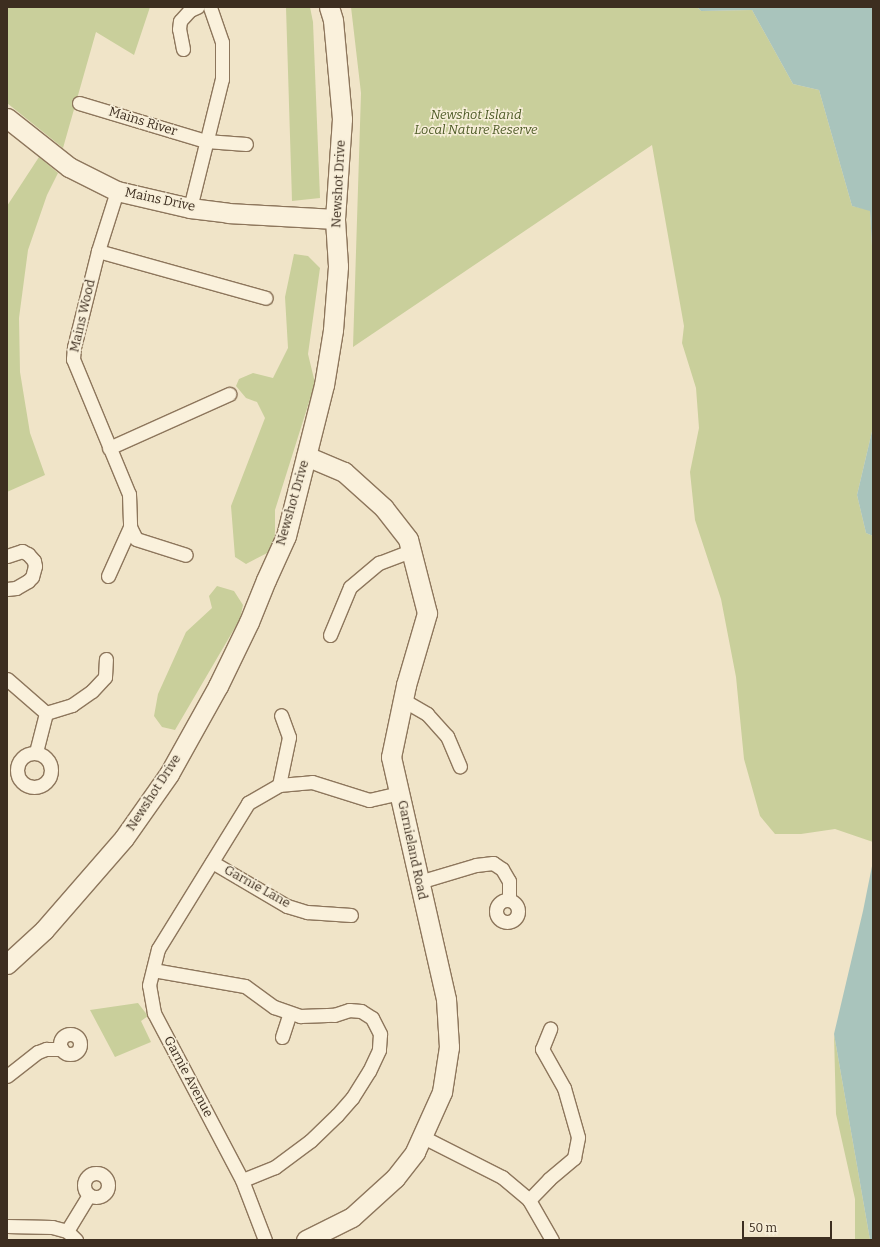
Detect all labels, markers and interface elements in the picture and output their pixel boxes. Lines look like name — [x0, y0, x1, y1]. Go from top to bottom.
street label: Mains River — [107, 104, 179, 140]
park label: Newshot Island Local Nature Reserve — [414, 108, 538, 139]
street label: Newshot Drive — [329, 140, 349, 228]
street label: Mains Drive — [123, 185, 197, 215]
street label: Mains Wood — [67, 278, 99, 354]
street label: Newshot Drive — [273, 458, 313, 548]
street label: Newshot Drive — [123, 752, 185, 834]
street label: Garnieland Road — [394, 799, 430, 901]
street label: Garnie Lane — [221, 862, 293, 912]
street label: Garnie Avenue — [160, 1034, 216, 1120]
scale bar — [744, 1213, 834, 1239]
text: 50 m — [749, 1221, 777, 1235]

